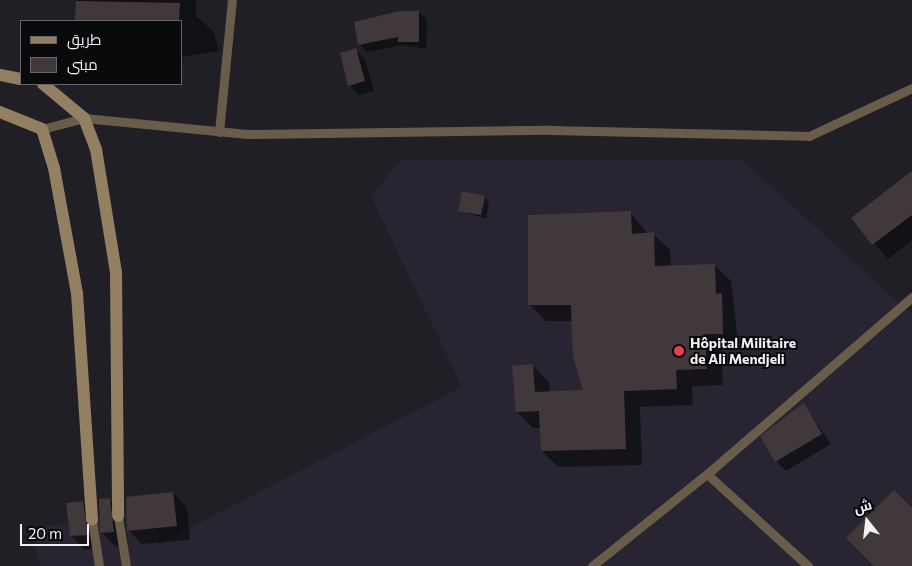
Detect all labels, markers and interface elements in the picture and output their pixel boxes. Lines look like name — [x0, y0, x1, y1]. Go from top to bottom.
legend — [20, 20, 182, 85]
text: طريق — [67, 30, 101, 48]
text: مبنى — [67, 55, 98, 73]
place label: Hôpital Militaire de Ali Mendjeli — [690, 335, 796, 368]
marker: Hôpital Militaire de Ali Mendjeli — [672, 344, 686, 358]
text: ش — [852, 495, 874, 517]
north arrow — [842, 496, 892, 546]
scale bar — [22, 514, 91, 546]
text: 20 m — [28, 524, 62, 542]

